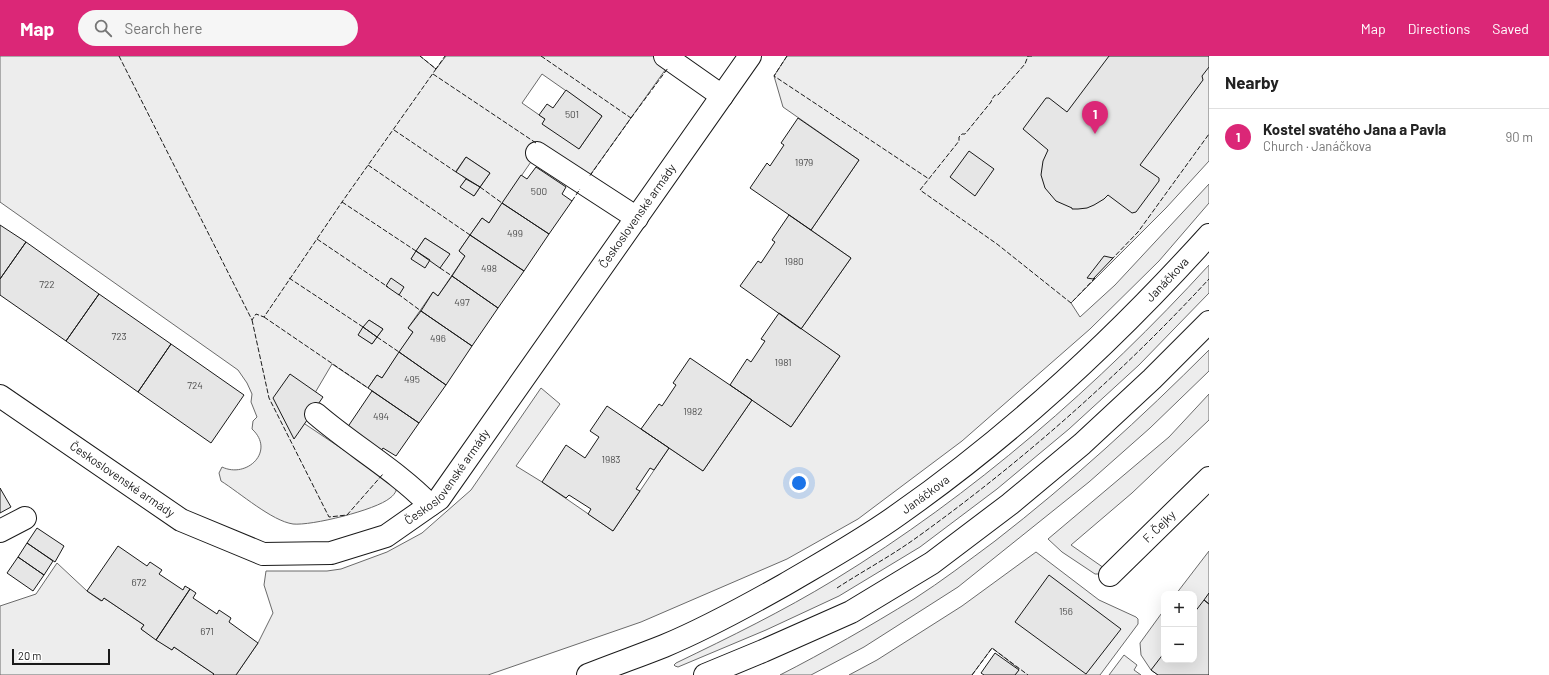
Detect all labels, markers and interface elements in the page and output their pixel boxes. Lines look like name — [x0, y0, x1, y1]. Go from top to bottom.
search box — [78, 10, 358, 46]
text: Map — [20, 17, 54, 40]
icon: search — [92, 17, 114, 39]
text: Search here — [124, 19, 202, 37]
text: Map — [1361, 20, 1386, 37]
text: Directions — [1408, 20, 1470, 37]
text: Saved — [1492, 20, 1529, 37]
text: Nearby — [1225, 72, 1279, 92]
pin: 1 — [1082, 101, 1108, 134]
house number: 501 — [565, 108, 579, 120]
text: Kostel svatého Jana a Pavla — [1263, 120, 1446, 138]
text: 1 — [1236, 129, 1240, 145]
text: 90 m — [1506, 129, 1533, 145]
text: Church · Janáčkova — [1263, 138, 1371, 154]
house number: 1979 — [795, 156, 813, 168]
street label: Československé armády — [595, 160, 678, 270]
house number: 500 — [531, 185, 547, 197]
house number: 499 — [507, 227, 523, 239]
street label: Janáčkova — [1142, 254, 1191, 304]
house number: 1980 — [784, 255, 804, 267]
house number: 498 — [481, 262, 497, 274]
house number: 722 — [39, 278, 55, 290]
house number: 497 — [454, 296, 470, 308]
house number: 723 — [111, 330, 127, 342]
house number: 496 — [430, 332, 446, 344]
house number: 1981 — [774, 356, 792, 368]
house number: 495 — [404, 373, 420, 385]
house number: 724 — [187, 379, 203, 391]
house number: 1982 — [683, 405, 703, 417]
house number: 494 — [373, 410, 389, 422]
street label: Československé armády — [401, 426, 492, 527]
street label: Československé armády — [68, 438, 178, 520]
house number: 1983 — [601, 453, 621, 465]
street label: Janáčkova — [898, 472, 952, 516]
your location — [789, 473, 809, 493]
street label: F. Čejky — [1139, 507, 1178, 545]
house number: 672 — [131, 576, 147, 588]
map controls — [1161, 591, 1197, 663]
button: + — [1161, 591, 1197, 627]
house number: 156 — [1059, 605, 1073, 617]
house number: 671 — [200, 625, 214, 637]
button: − — [1161, 627, 1197, 663]
scale bar — [12, 647, 110, 666]
text: 20 m — [18, 649, 41, 662]

